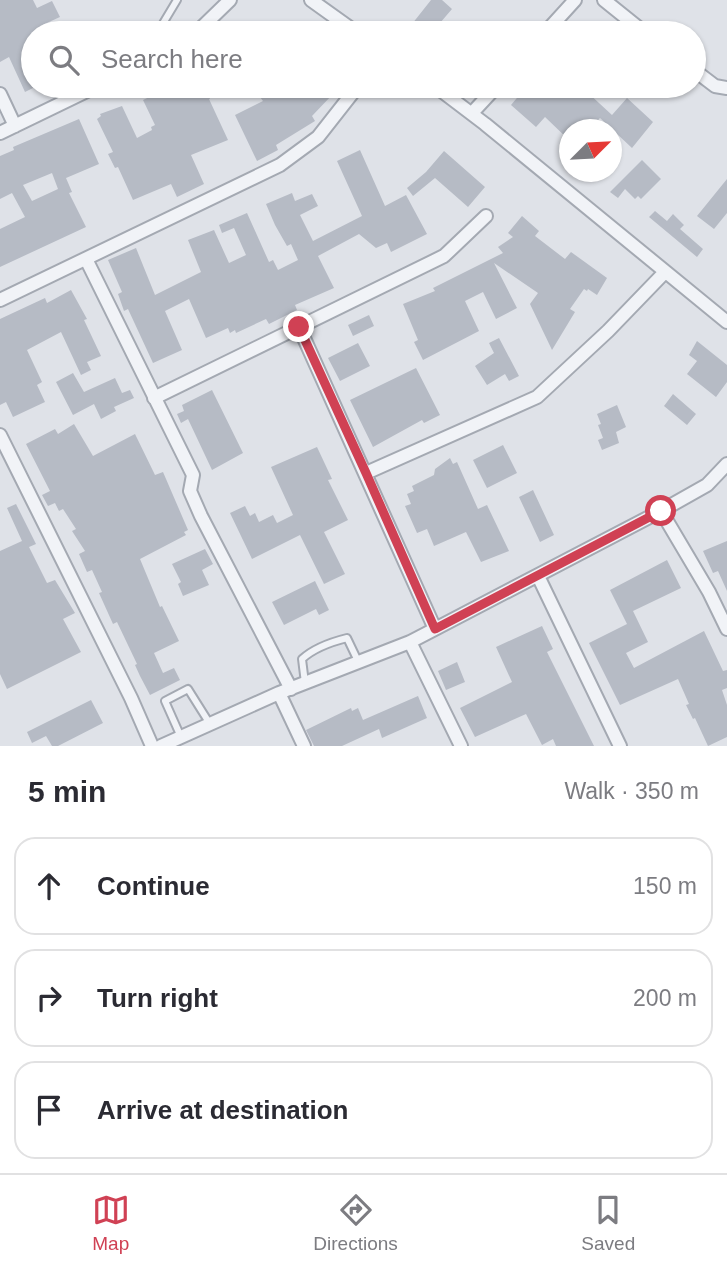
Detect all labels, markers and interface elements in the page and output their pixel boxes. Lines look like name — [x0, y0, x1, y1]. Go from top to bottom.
search box — [21, 21, 706, 98]
icon: search — [45, 41, 83, 79]
text: Search here — [101, 44, 243, 74]
north arrow — [559, 119, 622, 182]
route end — [283, 311, 314, 342]
route start — [645, 495, 676, 526]
text: 5 min — [28, 775, 106, 808]
text: Walk · 350 m — [564, 778, 699, 804]
icon: ahead — [30, 867, 68, 905]
text: Continue — [97, 871, 210, 901]
text: 150 m — [633, 873, 697, 899]
icon: right — [30, 979, 68, 1017]
text: Turn right — [97, 983, 218, 1013]
text: 200 m — [633, 985, 697, 1011]
icon: arrive — [30, 1091, 68, 1129]
text: Arrive at destination — [97, 1095, 348, 1125]
tab: Map — [92, 1191, 130, 1255]
tab: Directions — [313, 1191, 398, 1255]
tab: Saved — [581, 1191, 635, 1255]

